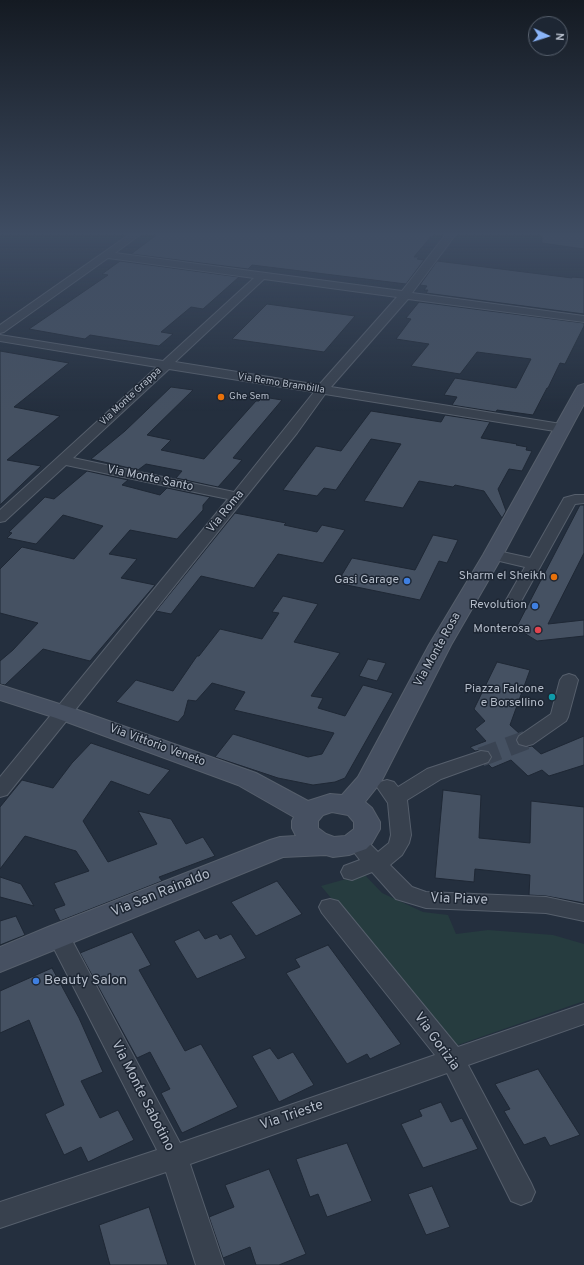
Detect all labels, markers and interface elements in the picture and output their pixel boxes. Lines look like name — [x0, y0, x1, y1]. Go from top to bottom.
north arrow — [528, 16, 568, 56]
text: N — [552, 32, 566, 41]
street label: Via Monte Grappa — [98, 365, 164, 429]
street label: Via Remo Brambilla — [237, 371, 325, 397]
place label: Ghe Sem — [229, 391, 269, 403]
marker: Ghe Sem — [216, 392, 226, 402]
street label: Via Monte Santo — [106, 463, 194, 495]
street label: Via Roma — [204, 488, 248, 536]
place label: Sharm el Sheikh — [459, 570, 546, 584]
marker: Sharm el Sheikh — [549, 572, 559, 582]
place label: Gasi Garage — [334, 574, 399, 588]
marker: Gasi Garage — [402, 576, 412, 586]
place label: Revolution — [470, 599, 527, 613]
marker: Revolution — [530, 601, 540, 611]
street label: Via Monte Rosa — [412, 610, 464, 690]
place label: Monterosa — [473, 623, 530, 637]
marker: Monterosa — [533, 625, 543, 635]
place label: Piazza Falcone e Borsellino — [464, 683, 544, 711]
marker: Piazza Falcone e Borsellino — [547, 692, 557, 702]
street label: Via Vittorio Veneto — [107, 722, 207, 770]
street label: Via San Rainaldo — [109, 867, 213, 921]
street label: Via Piave — [430, 891, 488, 909]
place label: Beauty Salon — [44, 973, 127, 989]
marker: Beauty Salon — [31, 976, 41, 986]
street label: Via Gorizia — [409, 1010, 463, 1074]
street label: Via Monte Sabotino — [107, 1038, 177, 1154]
street label: Via Trieste — [258, 1097, 326, 1135]

